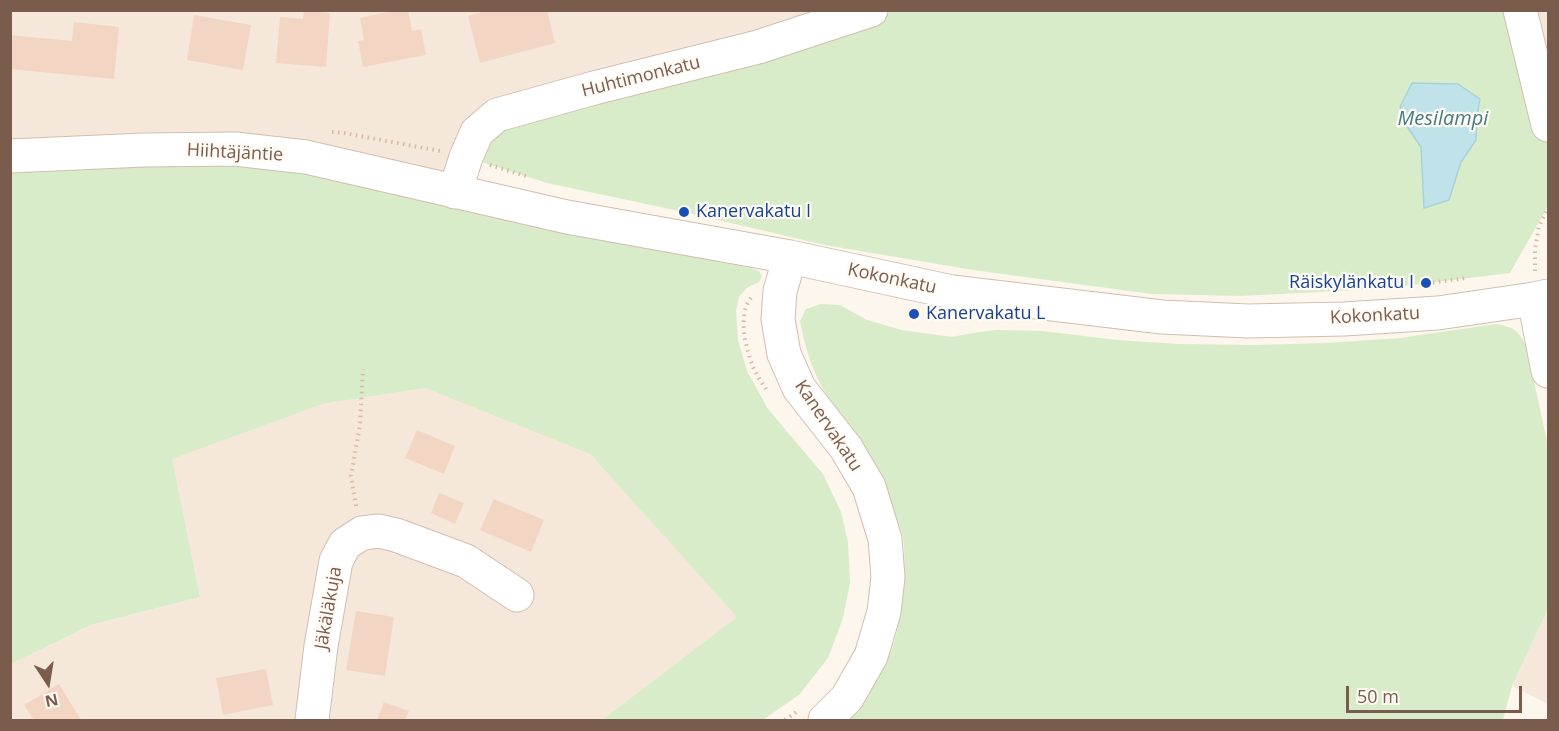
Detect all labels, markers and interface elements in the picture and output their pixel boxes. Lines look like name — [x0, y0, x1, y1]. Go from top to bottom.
street label: Huhtimonkatu — [579, 52, 703, 102]
water label: Mesilampi — [1398, 107, 1488, 131]
street label: Hiihtäjäntie — [186, 140, 284, 166]
place label: Kanervakatu I — [696, 201, 811, 223]
marker: Kanervakatu I — [677, 205, 691, 219]
street label: Kokonkatu — [846, 259, 938, 299]
place label: Räiskylänkatu I — [1289, 272, 1414, 294]
marker: Räiskylänkatu I — [1419, 276, 1433, 290]
place label: Kanervakatu L — [926, 303, 1046, 325]
street label: Kokonkatu — [1329, 303, 1421, 329]
marker: Kanervakatu L — [907, 307, 921, 321]
street label: Kanervakatu — [790, 376, 866, 476]
street label: Jäkäläkuja — [311, 565, 347, 651]
north arrow — [18, 653, 78, 713]
scale bar — [1349, 674, 1524, 712]
text: 50 m — [1357, 684, 1399, 708]
text: N — [43, 688, 60, 713]

